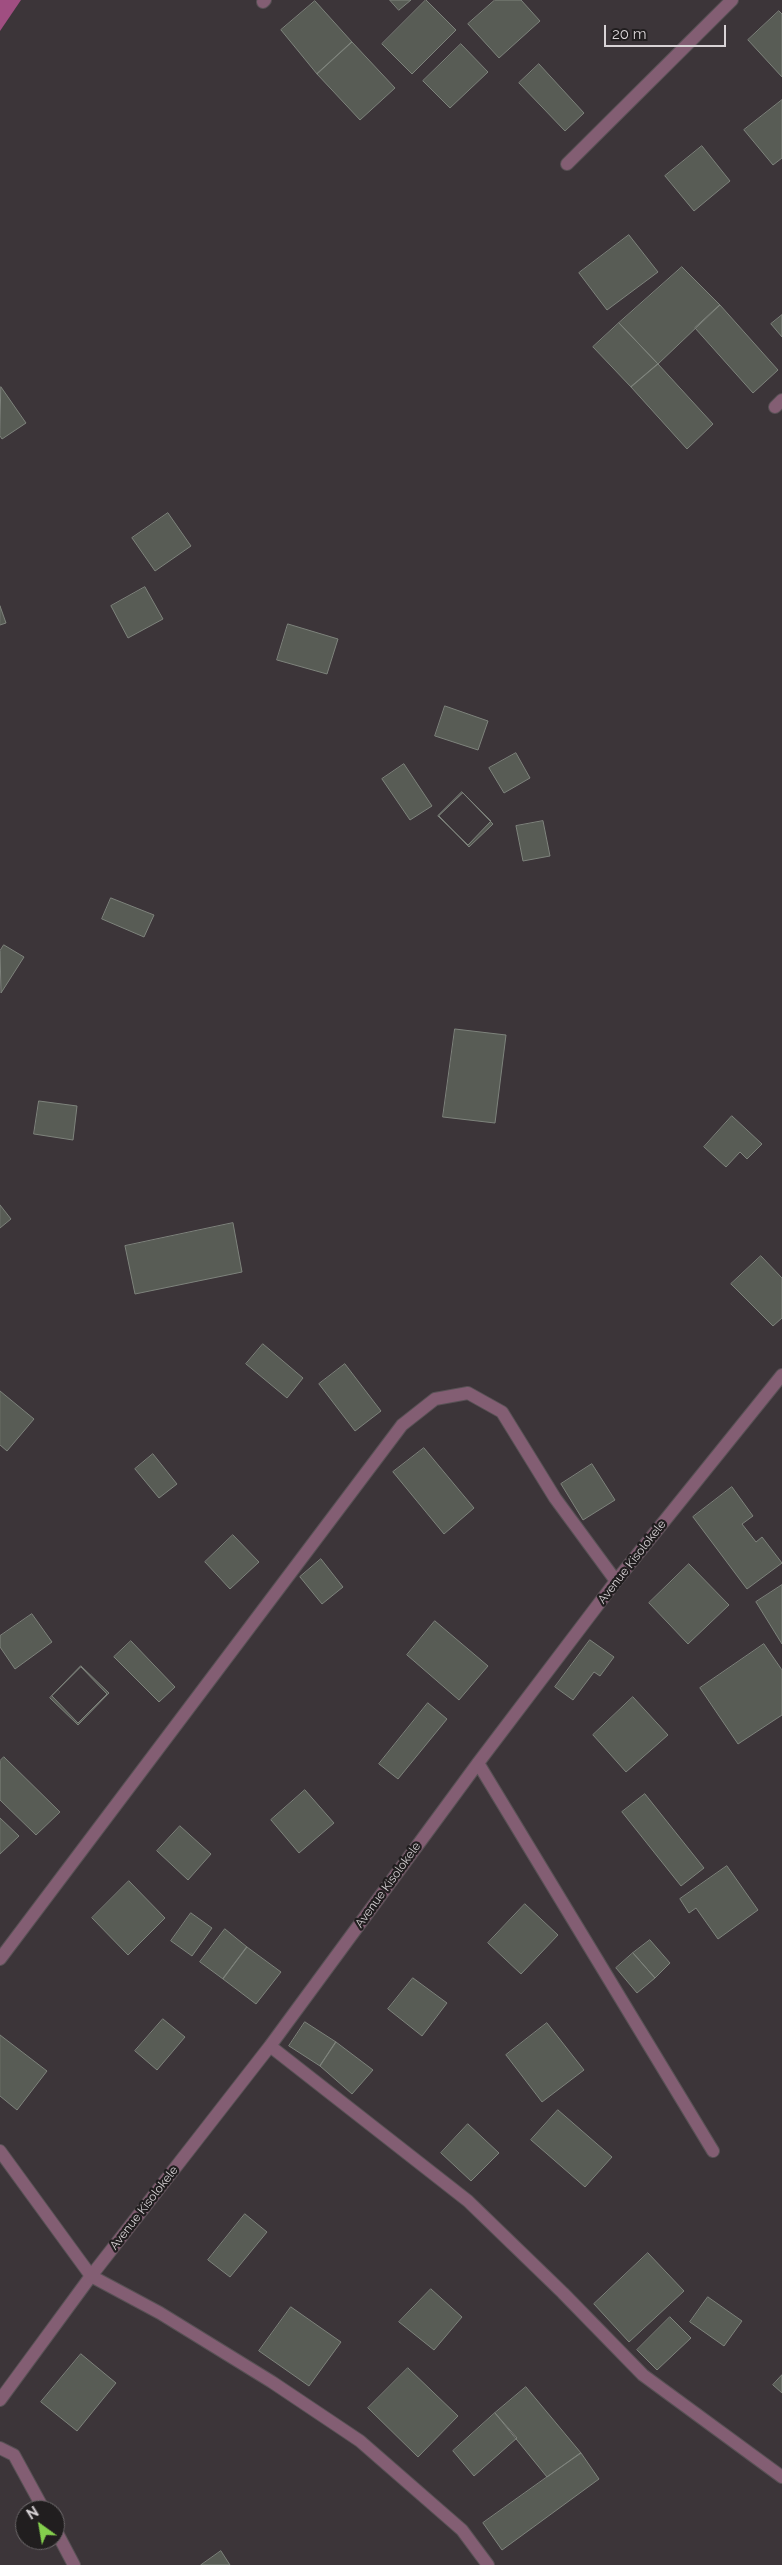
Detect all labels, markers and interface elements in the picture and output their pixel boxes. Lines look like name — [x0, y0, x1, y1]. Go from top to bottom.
scale bar — [607, 15, 730, 47]
text: 20 m — [612, 25, 647, 43]
street label: Avenue Kisolokele — [595, 1517, 669, 1607]
street label: Avenue Kisolokele — [352, 1839, 424, 1931]
street label: Avenue Kisolokele — [107, 2163, 181, 2253]
north arrow — [15, 2500, 65, 2550]
text: N — [24, 2504, 41, 2523]

